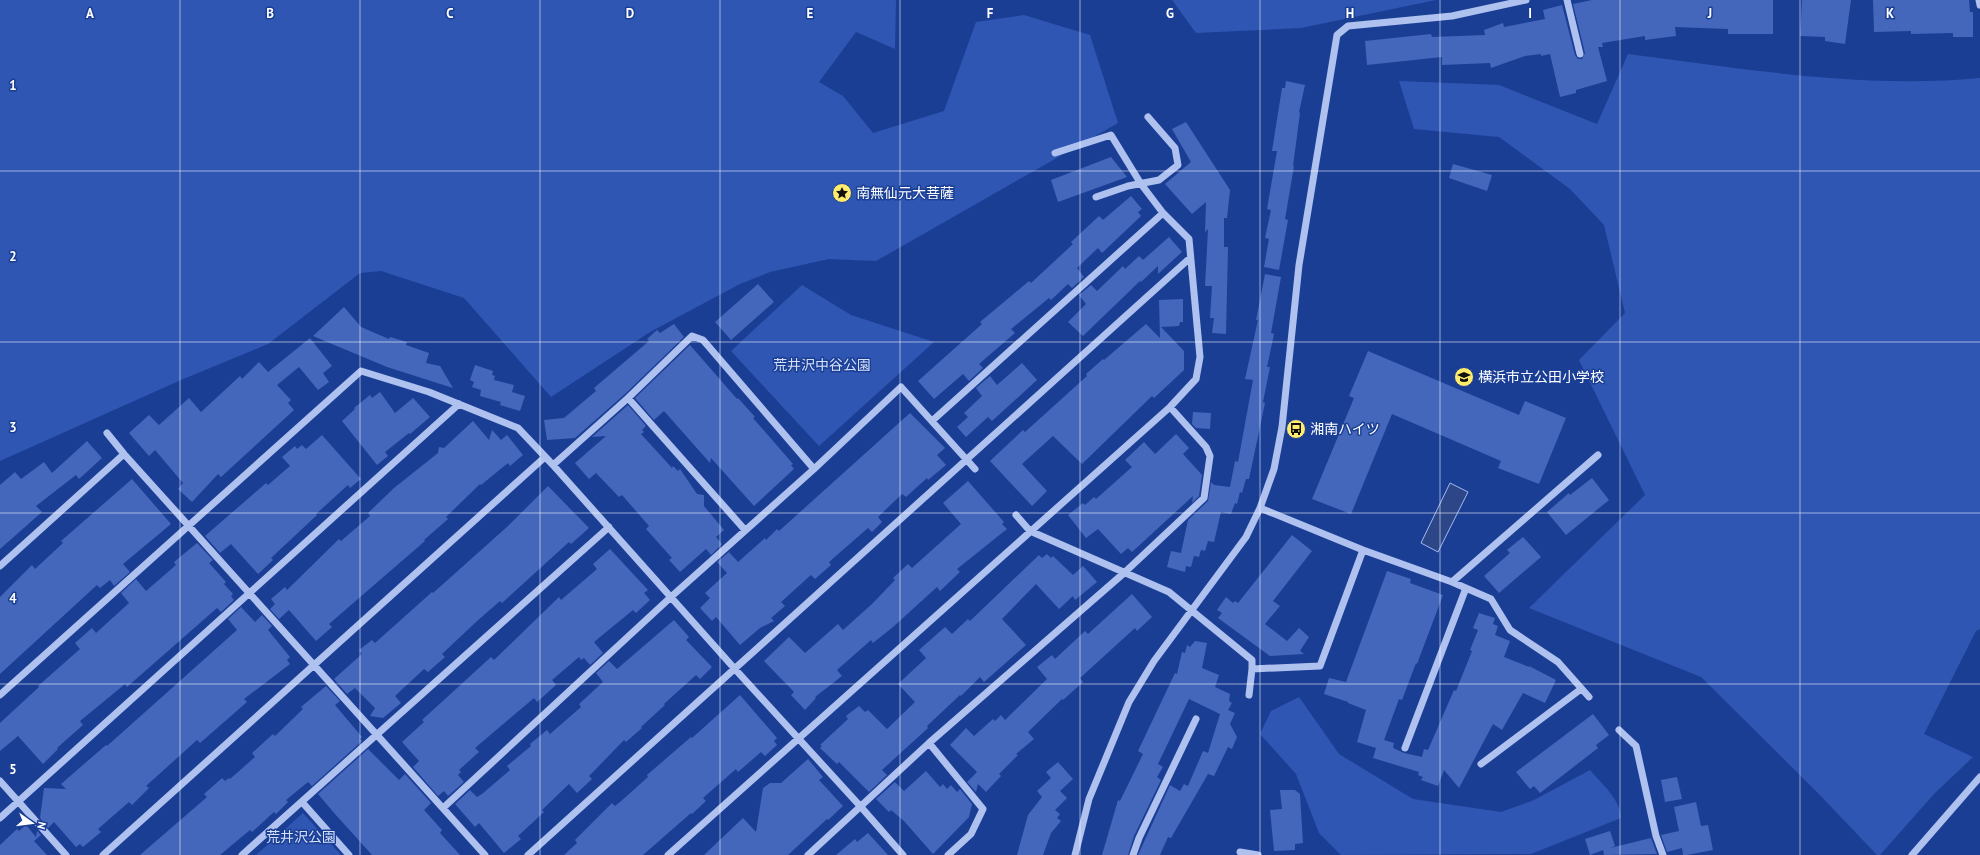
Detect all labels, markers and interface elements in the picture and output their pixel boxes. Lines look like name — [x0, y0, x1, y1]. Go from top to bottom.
text: A — [86, 5, 94, 22]
text: B — [266, 5, 274, 22]
text: C — [446, 5, 454, 22]
text: D — [626, 5, 634, 22]
text: E — [807, 5, 814, 22]
text: F — [987, 5, 994, 22]
text: G — [1166, 5, 1174, 22]
text: H — [1346, 5, 1354, 22]
text: I — [1528, 5, 1532, 22]
text: J — [1707, 5, 1712, 22]
text: K — [1886, 5, 1894, 22]
text: 1 — [9, 77, 17, 94]
place icon: 南無仙元大菩薩 — [831, 182, 853, 204]
place label: 南無仙元大菩薩 — [856, 184, 954, 202]
text: 2 — [9, 248, 17, 265]
park label: 荒井沢中谷公園 — [773, 356, 871, 374]
school or university icon: 横浜市立公田小学校 — [1453, 366, 1475, 388]
place label: 横浜市立公田小学校 — [1478, 368, 1604, 386]
bus stop icon: 湘南ハイツ — [1285, 418, 1307, 440]
text: 3 — [9, 419, 17, 436]
place label: 湘南ハイツ — [1310, 420, 1380, 438]
text: 4 — [9, 590, 17, 607]
text: 5 — [9, 761, 17, 778]
north arrow — [12, 803, 52, 843]
text: N — [34, 820, 49, 831]
park label: 荒井沢公園 — [266, 828, 336, 846]

